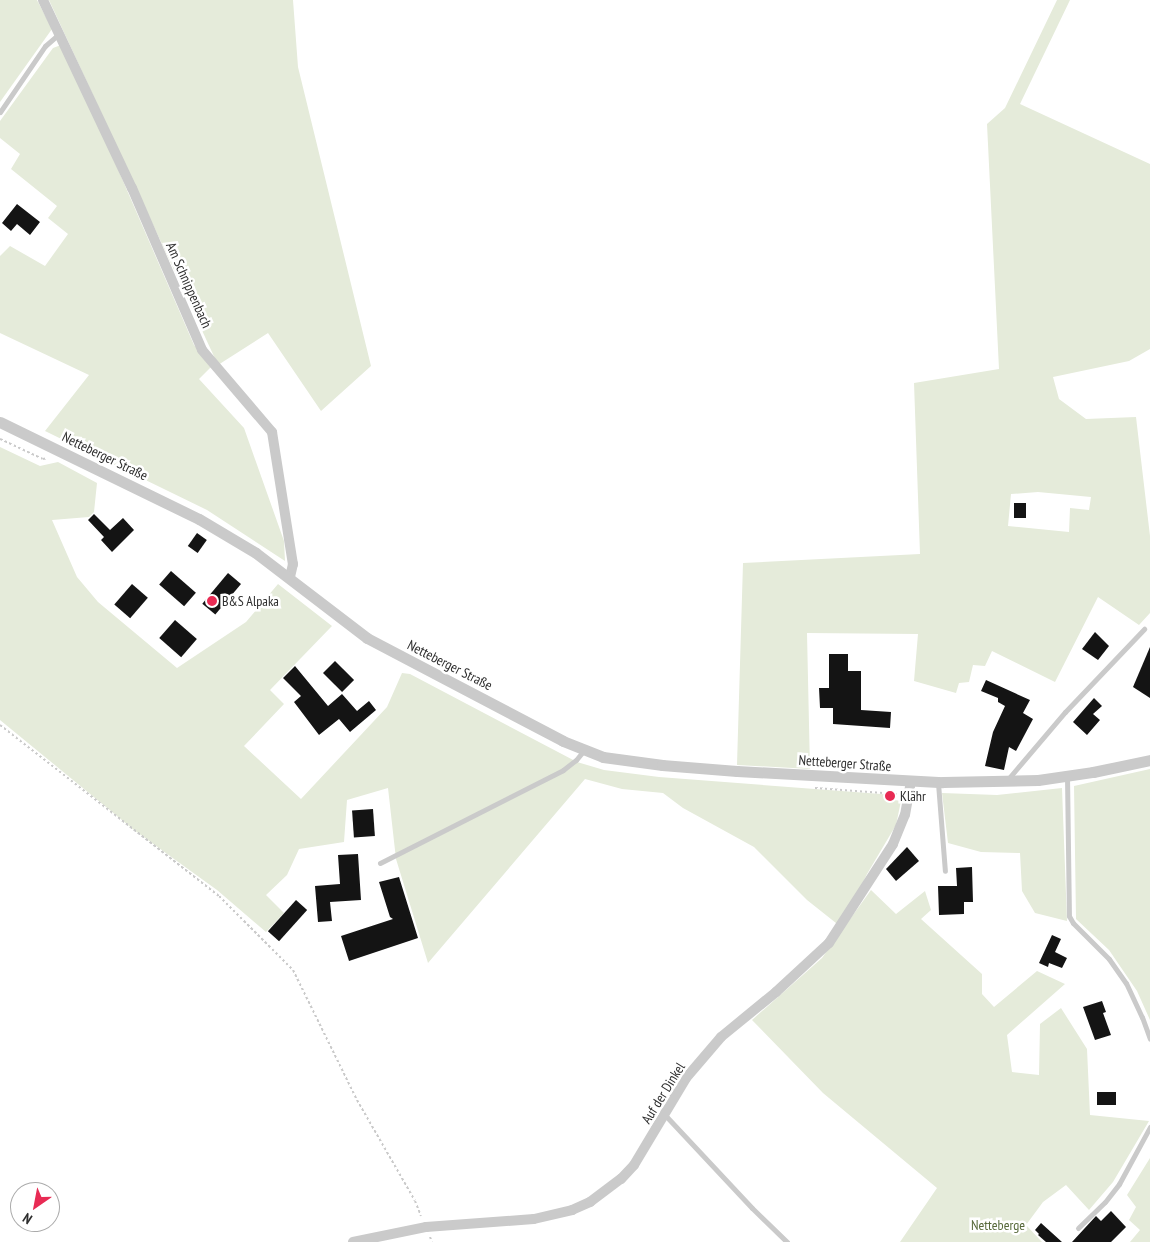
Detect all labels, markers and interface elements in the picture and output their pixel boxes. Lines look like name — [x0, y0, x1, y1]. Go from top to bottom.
street label: Am Schnippenbach — [163, 240, 215, 330]
street label: Netteberger Straße — [60, 428, 150, 484]
place label: B&S Alpaka — [222, 593, 279, 609]
marker: B&S Alpaka — [206, 595, 218, 607]
street label: Netteberger Straße — [405, 636, 495, 694]
street label: Netteberger Straße — [798, 751, 892, 775]
place label: Klähr — [900, 788, 926, 804]
marker: Klähr — [884, 790, 896, 802]
street label: Auf der Dinkel — [638, 1059, 688, 1127]
north arrow — [10, 1182, 60, 1232]
text: N — [19, 1209, 35, 1228]
park label: Netteberge — [971, 1217, 1025, 1233]

